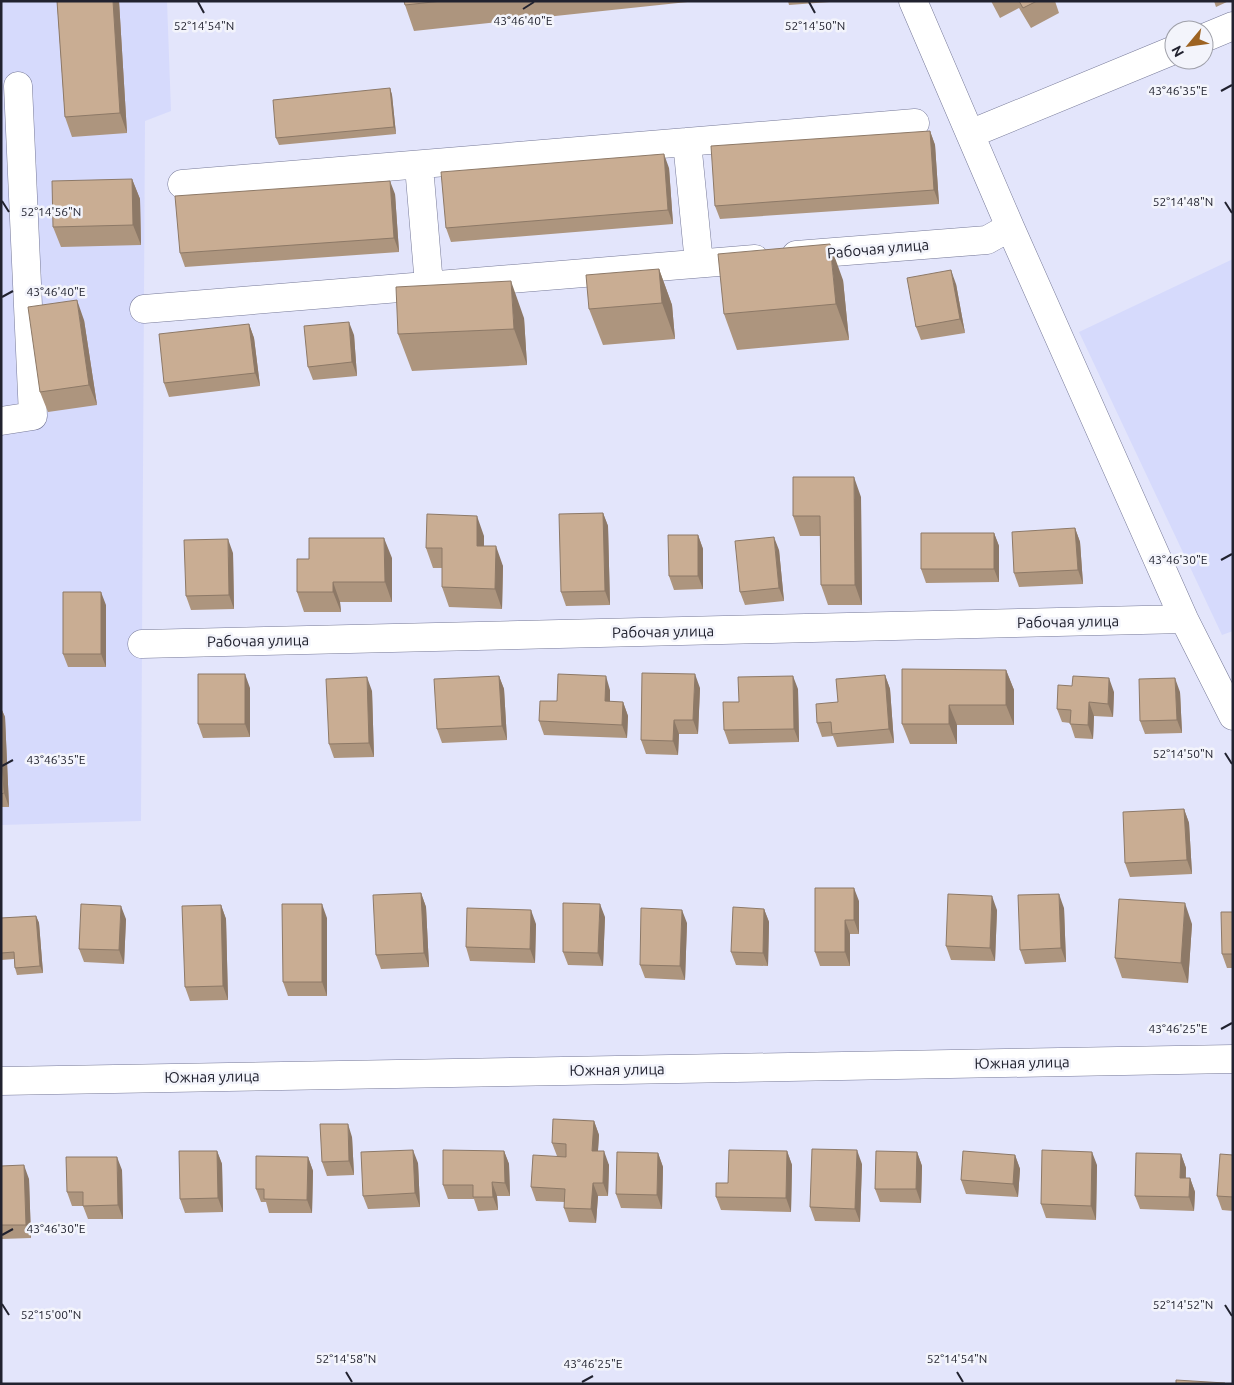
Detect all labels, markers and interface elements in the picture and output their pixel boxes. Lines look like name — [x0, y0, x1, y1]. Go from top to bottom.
text: 43°46'40"E — [494, 14, 553, 27]
text: 52°14'54"N — [174, 19, 234, 32]
text: 52°14'50"N — [785, 19, 845, 32]
north arrow — [1164, 20, 1214, 70]
text: N — [1168, 43, 1187, 60]
text: 43°46'35"E — [1149, 84, 1208, 97]
text: 52°14'48"N — [1153, 195, 1213, 208]
text: 52°14'56"N — [21, 205, 81, 218]
street label: Рабочая улица — [826, 236, 930, 261]
text: 43°46'40"E — [27, 285, 86, 298]
text: 43°46'30"E — [1149, 553, 1208, 566]
street label: Рабочая улица — [1017, 612, 1119, 631]
street label: Рабочая улица — [612, 622, 714, 641]
street label: Рабочая улица — [207, 631, 309, 650]
text: 52°14'50"N — [1153, 747, 1213, 760]
text: 43°46'35"E — [27, 753, 86, 766]
text: 43°46'25"E — [1149, 1022, 1208, 1035]
street label: Южная улица — [974, 1053, 1070, 1072]
street label: Южная улица — [569, 1060, 665, 1079]
street label: Южная улица — [164, 1067, 260, 1086]
text: 43°46'30"E — [27, 1222, 86, 1235]
text: 52°14'52"N — [1153, 1298, 1213, 1311]
text: 52°15'00"N — [21, 1308, 81, 1321]
text: 52°14'58"N — [316, 1352, 376, 1365]
text: 52°14'54"N — [927, 1352, 987, 1365]
text: 43°46'25"E — [564, 1357, 623, 1370]

